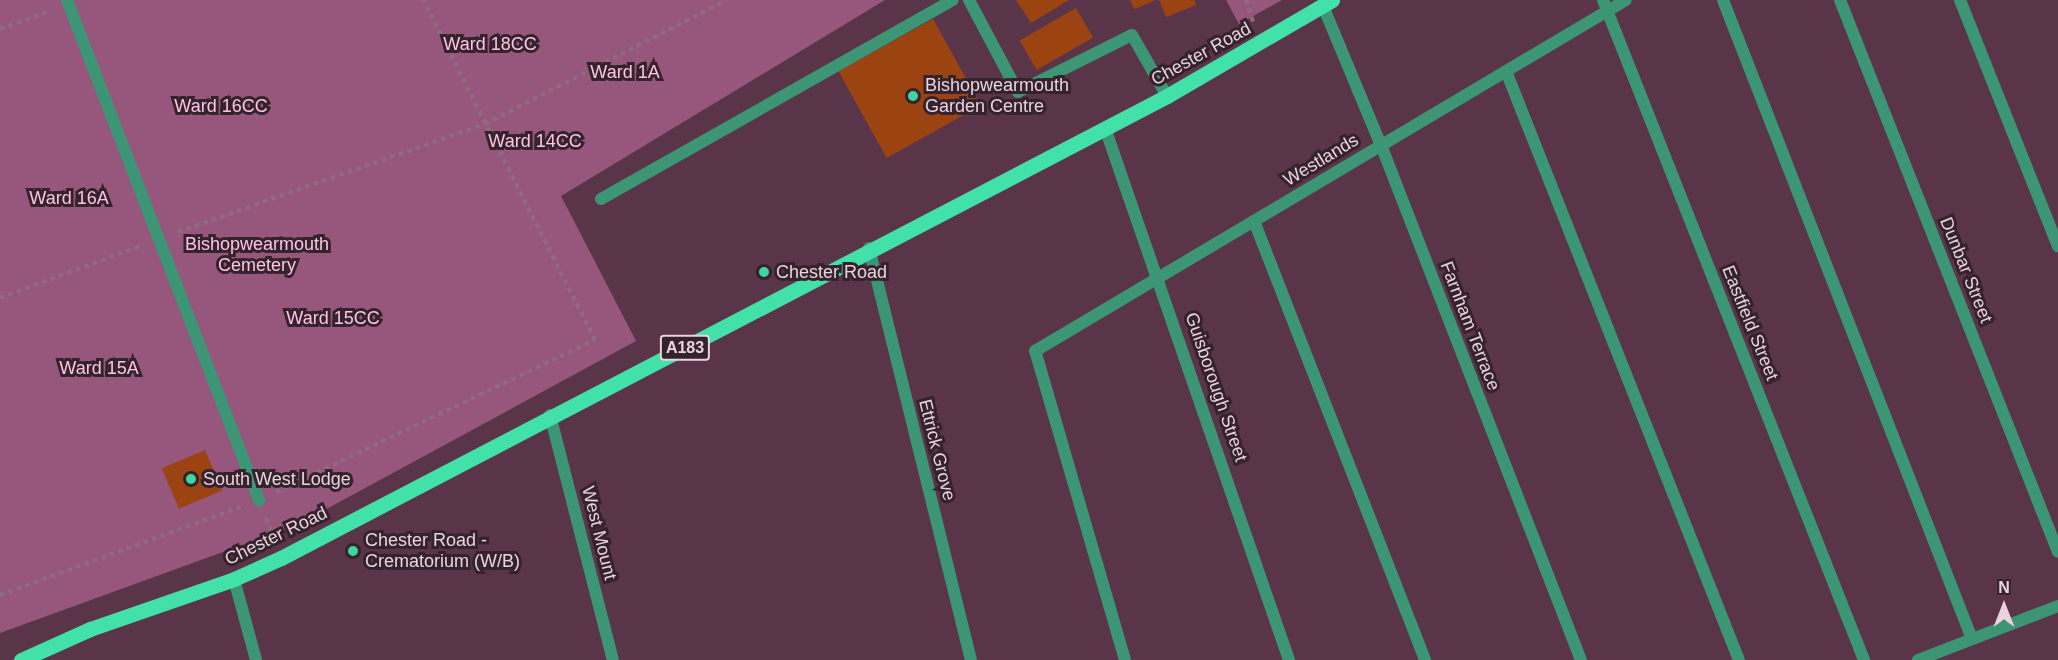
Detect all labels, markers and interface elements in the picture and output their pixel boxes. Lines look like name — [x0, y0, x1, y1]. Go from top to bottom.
street label: Chester Road — [1147, 18, 1255, 90]
park label: Ward 18CC — [443, 33, 537, 55]
park label: Ward 1A — [590, 61, 660, 83]
place label: Bishopwearmouth Garden Centre — [925, 75, 1069, 118]
marker: Bishopwearmouth Garden Centre — [906, 89, 920, 103]
park label: Ward 16CC — [174, 95, 268, 117]
street label: Westlands — [1280, 129, 1362, 191]
park label: Ward 14CC — [488, 130, 582, 152]
park label: Ward 16A — [29, 187, 109, 209]
street label: Dunbar Street — [1935, 214, 1997, 326]
park label: Bishopwearmouth Cemetery — [185, 234, 329, 276]
street label: Farnham Terrace — [1435, 258, 1505, 394]
place label: Chester Road — [776, 261, 887, 283]
street label: Eastfield Street — [1717, 262, 1783, 384]
marker: Chester Road — [757, 265, 771, 279]
park label: Ward 15CC — [286, 307, 380, 329]
street label: Guisborough Street — [1180, 310, 1252, 464]
road number: A183 — [660, 335, 710, 361]
park label: Ward 15A — [59, 357, 139, 379]
street label: Ettrick Grove — [914, 397, 960, 503]
place label: South West Lodge — [203, 468, 351, 490]
marker: South West Lodge — [184, 472, 198, 486]
street label: West Mount — [577, 484, 621, 582]
street label: Chester Road — [221, 502, 331, 570]
place label: Chester Road - Crematorium (W/B) — [365, 530, 520, 572]
marker: Chester Road - Crematorium (W/B) — [346, 544, 360, 558]
north arrow — [1974, 576, 2034, 636]
text: N — [1998, 579, 2010, 596]

